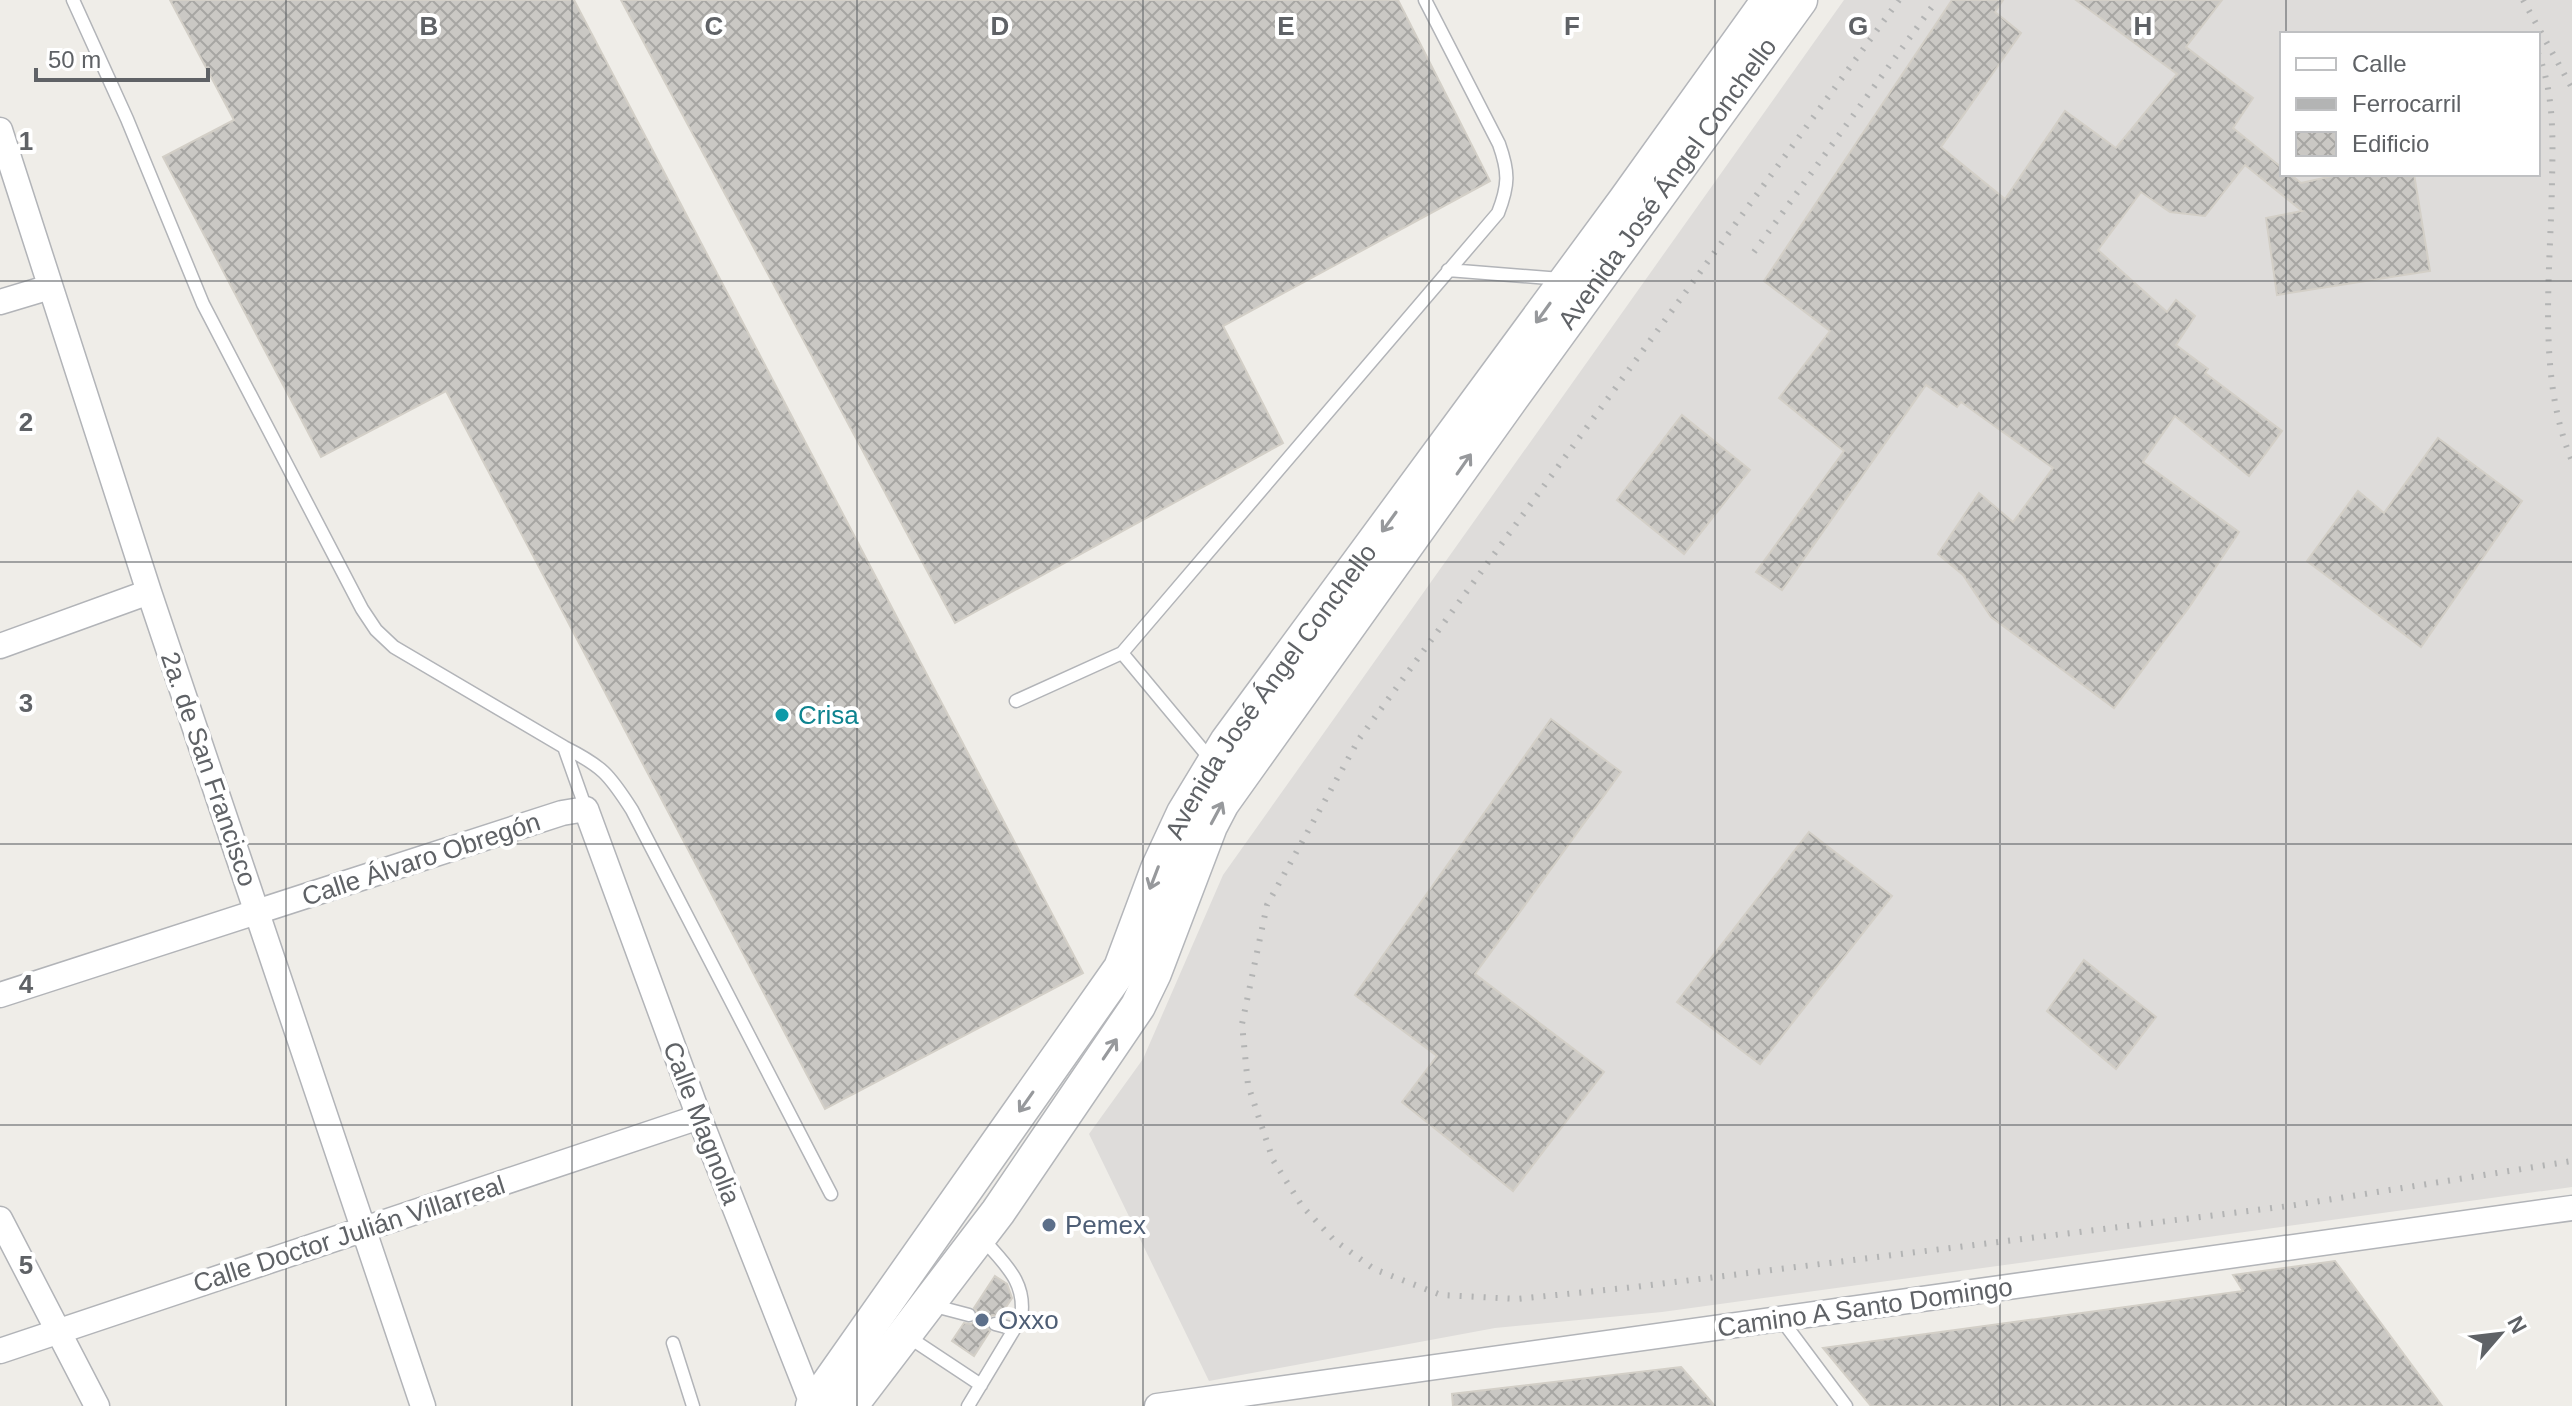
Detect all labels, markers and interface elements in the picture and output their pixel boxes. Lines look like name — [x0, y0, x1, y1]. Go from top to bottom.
text: B — [420, 11, 438, 41]
text: C — [705, 11, 724, 41]
text: D — [991, 11, 1009, 41]
text: E — [1277, 11, 1295, 41]
text: F — [1564, 11, 1580, 41]
text: G — [1848, 11, 1868, 41]
text: H — [2134, 11, 2152, 41]
scale bar — [36, 32, 208, 82]
street label: Avenida José Ángel Conchello — [1551, 32, 1783, 335]
legend — [2280, 32, 2540, 176]
text: 50 m — [48, 46, 101, 73]
text: Calle — [2352, 50, 2407, 77]
text: Ferrocarril — [2352, 90, 2461, 117]
text: 1 — [19, 126, 33, 156]
text: Edificio — [2352, 130, 2429, 157]
one-way arrow — [1535, 301, 1551, 323]
text: 2 — [19, 407, 33, 437]
one-way arrow — [1456, 453, 1472, 475]
one-way arrow — [1380, 511, 1397, 532]
street label: Avenida José Ángel Conchello — [1159, 538, 1383, 844]
street label: 2a. de San Francisco — [155, 648, 263, 890]
text: 3 — [19, 688, 33, 718]
place label: Crisa — [798, 700, 859, 730]
marker: Crisa — [773, 706, 791, 724]
one-way arrow — [1210, 802, 1226, 826]
street label: Calle Álvaro Obregón — [298, 806, 544, 912]
one-way arrow — [1146, 865, 1161, 890]
text: 4 — [19, 969, 34, 999]
street label: Calle Magnolia — [657, 1037, 747, 1209]
one-way arrow — [1102, 1039, 1118, 1061]
one-way arrow — [1018, 1091, 1034, 1113]
street label: Calle Doctor Julián Villarreal — [189, 1169, 509, 1299]
place label: Pemex — [1065, 1210, 1146, 1240]
marker: Pemex — [1040, 1216, 1058, 1234]
text: 5 — [19, 1250, 33, 1280]
street label: Camino A Santo Domingo — [1715, 1271, 2015, 1343]
north arrow — [2460, 1294, 2540, 1374]
place label: Oxxo — [998, 1305, 1059, 1335]
marker: Oxxo — [973, 1311, 991, 1329]
text: N — [2502, 1312, 2532, 1338]

